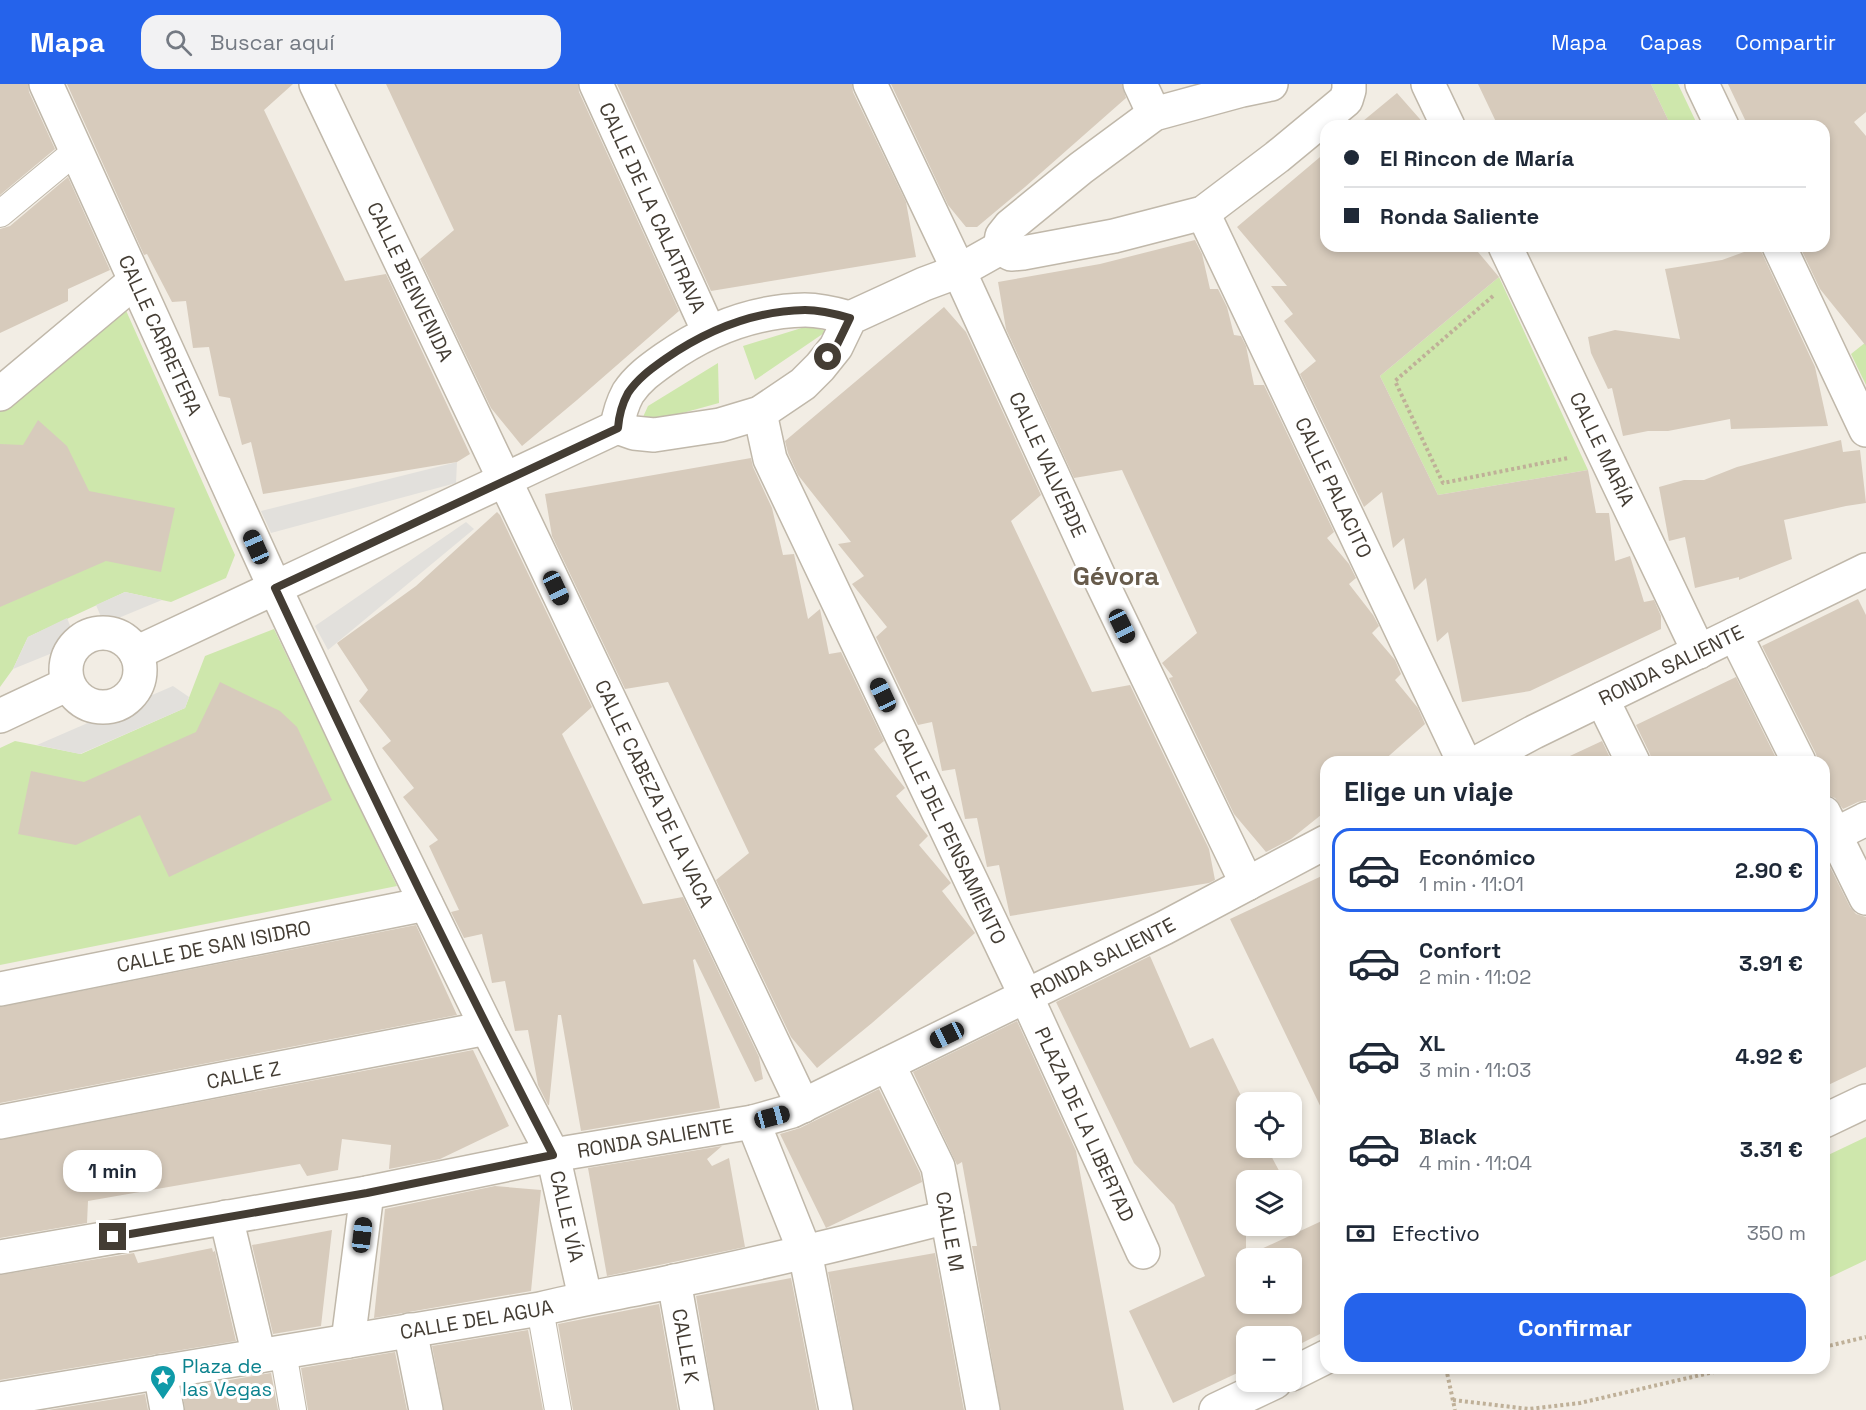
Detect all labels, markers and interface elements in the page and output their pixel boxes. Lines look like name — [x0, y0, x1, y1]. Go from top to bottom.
search box — [141, 15, 561, 69]
text: Mapa — [30, 24, 105, 60]
icon: search — [162, 26, 195, 59]
text: Buscar aquí — [210, 28, 335, 56]
text: Mapa — [1551, 29, 1607, 56]
text: Capas — [1640, 29, 1702, 56]
text: Compartir — [1735, 29, 1836, 56]
street label: CALLE DE LA CALATRAVA — [593, 98, 712, 318]
text: El Rincon de María — [1380, 144, 1574, 172]
street label: CALLE BIENVENIDA — [361, 198, 459, 366]
text: Ronda Saliente — [1380, 202, 1539, 230]
street label: CALLE CARRETERA — [112, 251, 208, 420]
route start — [814, 343, 841, 370]
street label: CALLE VALVERDE — [1003, 388, 1092, 542]
street label: CALLE MARÍA — [1564, 388, 1641, 511]
street label: CALLE PALACITO — [1289, 413, 1378, 562]
car — [240, 527, 272, 567]
district label: Gévora — [1073, 559, 1159, 593]
car — [540, 568, 572, 608]
car — [1106, 606, 1138, 646]
street label: RONDA SALIENTE — [1594, 619, 1748, 711]
street label: CALLE CABEZA DE LA VACA — [589, 675, 720, 912]
car — [867, 675, 899, 715]
street label: CALLE DEL PENSAMIENTO — [887, 724, 1012, 949]
text: Elige un viaje — [1344, 774, 1514, 809]
icon: car — [1347, 843, 1401, 897]
text: Económico — [1419, 843, 1536, 871]
text: 2.90 € — [1735, 856, 1803, 884]
text: 1 min · 11:01 — [1419, 871, 1524, 897]
street label: RONDA SALIENTE — [1026, 911, 1180, 1005]
street label: CALLE DE SAN ISIDRO — [114, 914, 313, 978]
icon: car — [1347, 936, 1401, 990]
text: Confort — [1419, 936, 1501, 964]
text: 3.91 € — [1739, 949, 1803, 977]
text: 2 min · 11:02 — [1419, 964, 1531, 990]
car — [927, 1019, 967, 1051]
street label: PLAZA DE LA LIBERTAD — [1029, 1023, 1140, 1226]
icon: car — [1347, 1029, 1401, 1083]
text: XL — [1419, 1029, 1445, 1057]
text: 4.92 € — [1735, 1042, 1803, 1070]
street label: CALLE Z — [204, 1055, 283, 1095]
text: 3 min · 11:03 — [1419, 1057, 1531, 1083]
map controls — [1236, 1092, 1302, 1392]
button: locate — [1236, 1092, 1302, 1158]
car — [752, 1104, 792, 1130]
street label: RONDA SALIENTE — [575, 1112, 735, 1164]
icon: car — [1347, 1122, 1401, 1176]
text: Black — [1419, 1122, 1477, 1150]
text: 3.31 € — [1740, 1135, 1803, 1163]
callout: 1 min — [63, 1150, 162, 1192]
text: 4 min · 11:04 — [1419, 1150, 1532, 1176]
text: 1 min — [88, 1158, 137, 1184]
street label: CALLE VÍA — [544, 1168, 590, 1265]
button: layers — [1236, 1170, 1302, 1236]
street label: CALLE M — [930, 1189, 970, 1274]
car — [351, 1216, 373, 1254]
icon: cash — [1344, 1217, 1377, 1250]
text: Efectivo — [1392, 1219, 1480, 1247]
text: 350 m — [1747, 1220, 1806, 1246]
route end — [99, 1223, 126, 1250]
button: + — [1236, 1248, 1302, 1314]
street label: CALLE DEL AGUA — [398, 1293, 556, 1345]
button: Confirmar — [1344, 1293, 1806, 1362]
street label: CALLE K — [666, 1306, 705, 1386]
button: − — [1236, 1326, 1302, 1392]
place label: Plaza de las Vegas — [182, 1353, 272, 1402]
place icon: Plaza de las Vegas — [148, 1363, 178, 1401]

